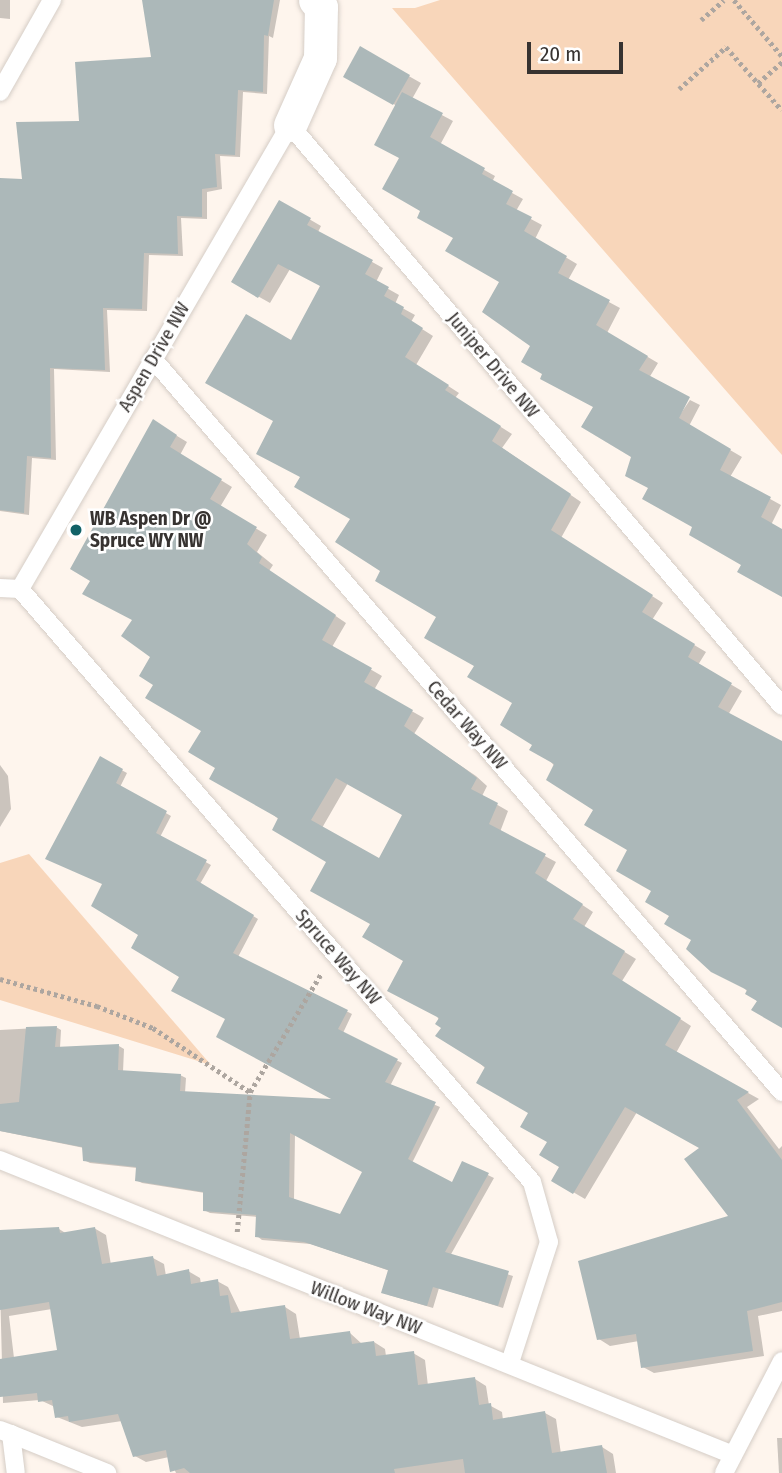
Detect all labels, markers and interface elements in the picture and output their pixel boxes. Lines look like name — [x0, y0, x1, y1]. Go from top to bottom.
scale bar — [530, 28, 626, 72]
text: 20 m — [540, 41, 581, 67]
street label: Aspen Drive NW — [113, 298, 195, 416]
street label: Juniper Drive NW — [442, 308, 544, 422]
place label: WB Aspen Dr @ Spruce WY NW — [90, 508, 212, 552]
marker: WB Aspen Dr @ Spruce WY NW — [68, 522, 84, 538]
street label: Cedar Way NW — [422, 676, 512, 774]
street label: Spruce Way NW — [290, 905, 386, 1009]
street label: Willow Way NW — [307, 1276, 425, 1340]

